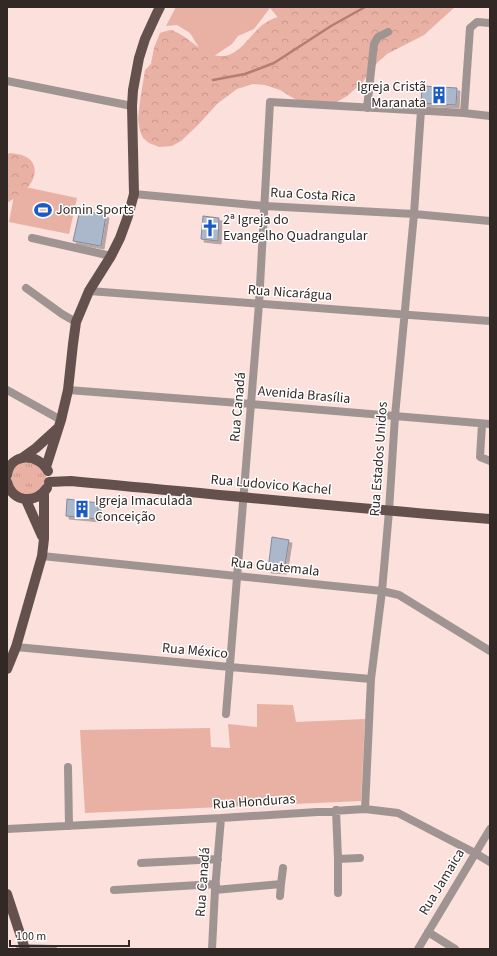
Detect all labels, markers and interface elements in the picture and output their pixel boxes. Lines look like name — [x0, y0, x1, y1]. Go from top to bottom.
place label: Igreja Cristã Maranata — [357, 77, 426, 113]
building icon: Igreja Cristã Maranata — [429, 85, 449, 105]
street label: Rua Costa Rica — [270, 183, 356, 207]
sports icon: Jomin Sports — [33, 200, 53, 220]
place label: Jomin Sports — [56, 200, 134, 220]
place label: 2ª Igreja do Evangelho Quadrangular — [223, 210, 368, 246]
church icon: 2ª Igreja do Evangelho Quadrangular — [200, 218, 220, 238]
street label: Rua Nicarágua — [247, 280, 333, 306]
street label: Rua Canadá — [225, 371, 251, 443]
street label: Avenida Brasília — [257, 381, 351, 409]
street label: Rua Estados Unidos — [365, 401, 393, 517]
street label: Rua Ludovico Kachel — [210, 470, 333, 500]
place label: Igreja Imaculada Conceição — [95, 491, 193, 527]
building icon: Igreja Imaculada Conceição — [72, 499, 92, 519]
street label: Rua Guatemala — [230, 552, 320, 582]
street label: Rua México — [161, 638, 229, 664]
street label: Rua Honduras — [212, 789, 296, 815]
street label: Rua Jamaica — [414, 845, 470, 919]
street label: Rua Canadá — [191, 846, 215, 918]
scale bar — [10, 922, 129, 948]
text: 100 m — [16, 928, 46, 945]

